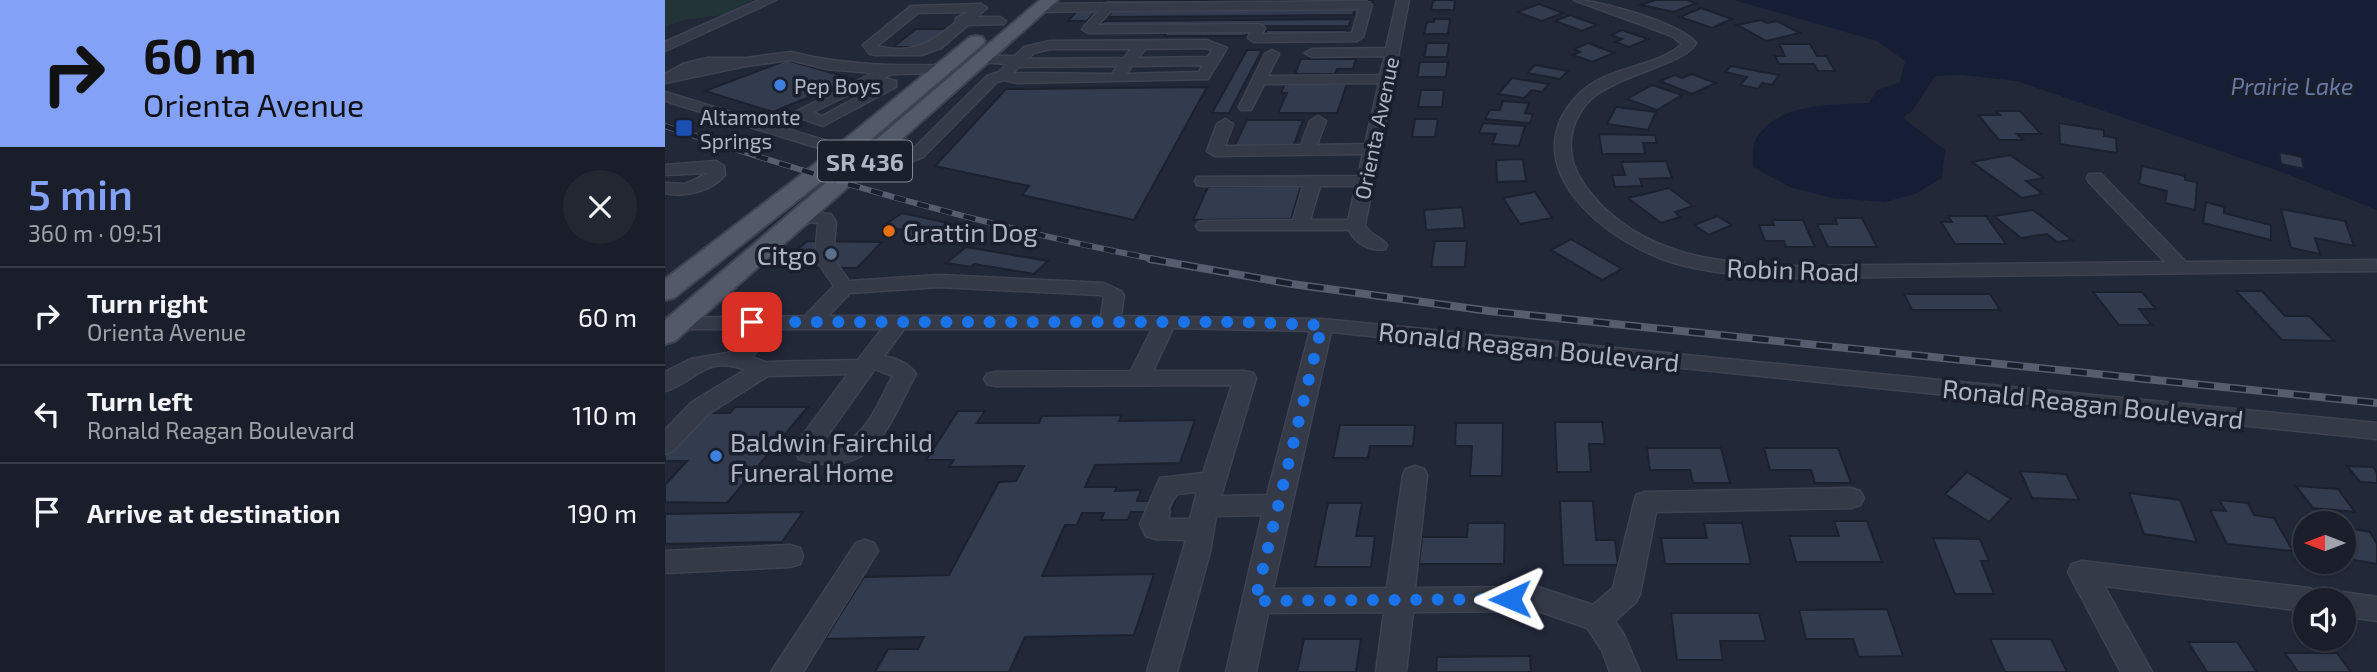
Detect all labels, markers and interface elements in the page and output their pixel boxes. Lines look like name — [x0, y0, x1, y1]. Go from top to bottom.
text: 60 m — [143, 25, 257, 84]
icon: right — [28, 28, 119, 119]
street label: Orienta Avenue — [1349, 54, 1403, 202]
water label: Prairie Lake — [2231, 72, 2353, 100]
place label: Pep Boys — [794, 73, 881, 98]
marker: Pep Boys — [772, 77, 788, 93]
text: Orienta Avenue — [143, 85, 364, 123]
place label: Altamonte Springs — [700, 104, 801, 153]
marker: Altamonte Springs — [674, 118, 694, 138]
road number: SR 436 — [818, 140, 912, 182]
text: 5 min — [28, 168, 133, 218]
button: close — [563, 170, 637, 244]
place label: Grattin Dog — [903, 216, 1038, 247]
text: 360 m · 09:51 — [28, 219, 163, 247]
marker: Grattin Dog — [881, 223, 897, 239]
place label: Citgo — [757, 239, 817, 270]
marker: Citgo — [823, 246, 839, 262]
street label: Robin Road — [1726, 251, 1860, 287]
text: Turn right — [87, 287, 208, 318]
pin — [722, 292, 782, 352]
icon: right — [28, 297, 66, 335]
text: 60 m — [578, 301, 637, 332]
icon: arrive — [733, 303, 771, 341]
street label: Ronald Reagan Boulevard — [1377, 315, 1681, 377]
text: Orienta Avenue — [87, 318, 246, 346]
street label: Ronald Reagan Boulevard — [1941, 372, 2245, 434]
text: Turn left — [87, 385, 193, 416]
icon: left — [28, 395, 66, 433]
text: 110 m — [572, 399, 637, 430]
text: Ronald Reagan Boulevard — [87, 416, 355, 444]
place label: Baldwin Fairchild Funeral Home — [730, 426, 933, 487]
marker: Baldwin Fairchild Funeral Home — [708, 448, 724, 464]
icon: arrive — [28, 493, 66, 531]
text: Arrive at destination — [87, 497, 340, 528]
text: 190 m — [568, 497, 637, 528]
north arrow — [2293, 511, 2355, 574]
map controls — [2293, 511, 2356, 651]
position arrow — [1473, 562, 1547, 636]
button: sound — [2293, 588, 2356, 651]

